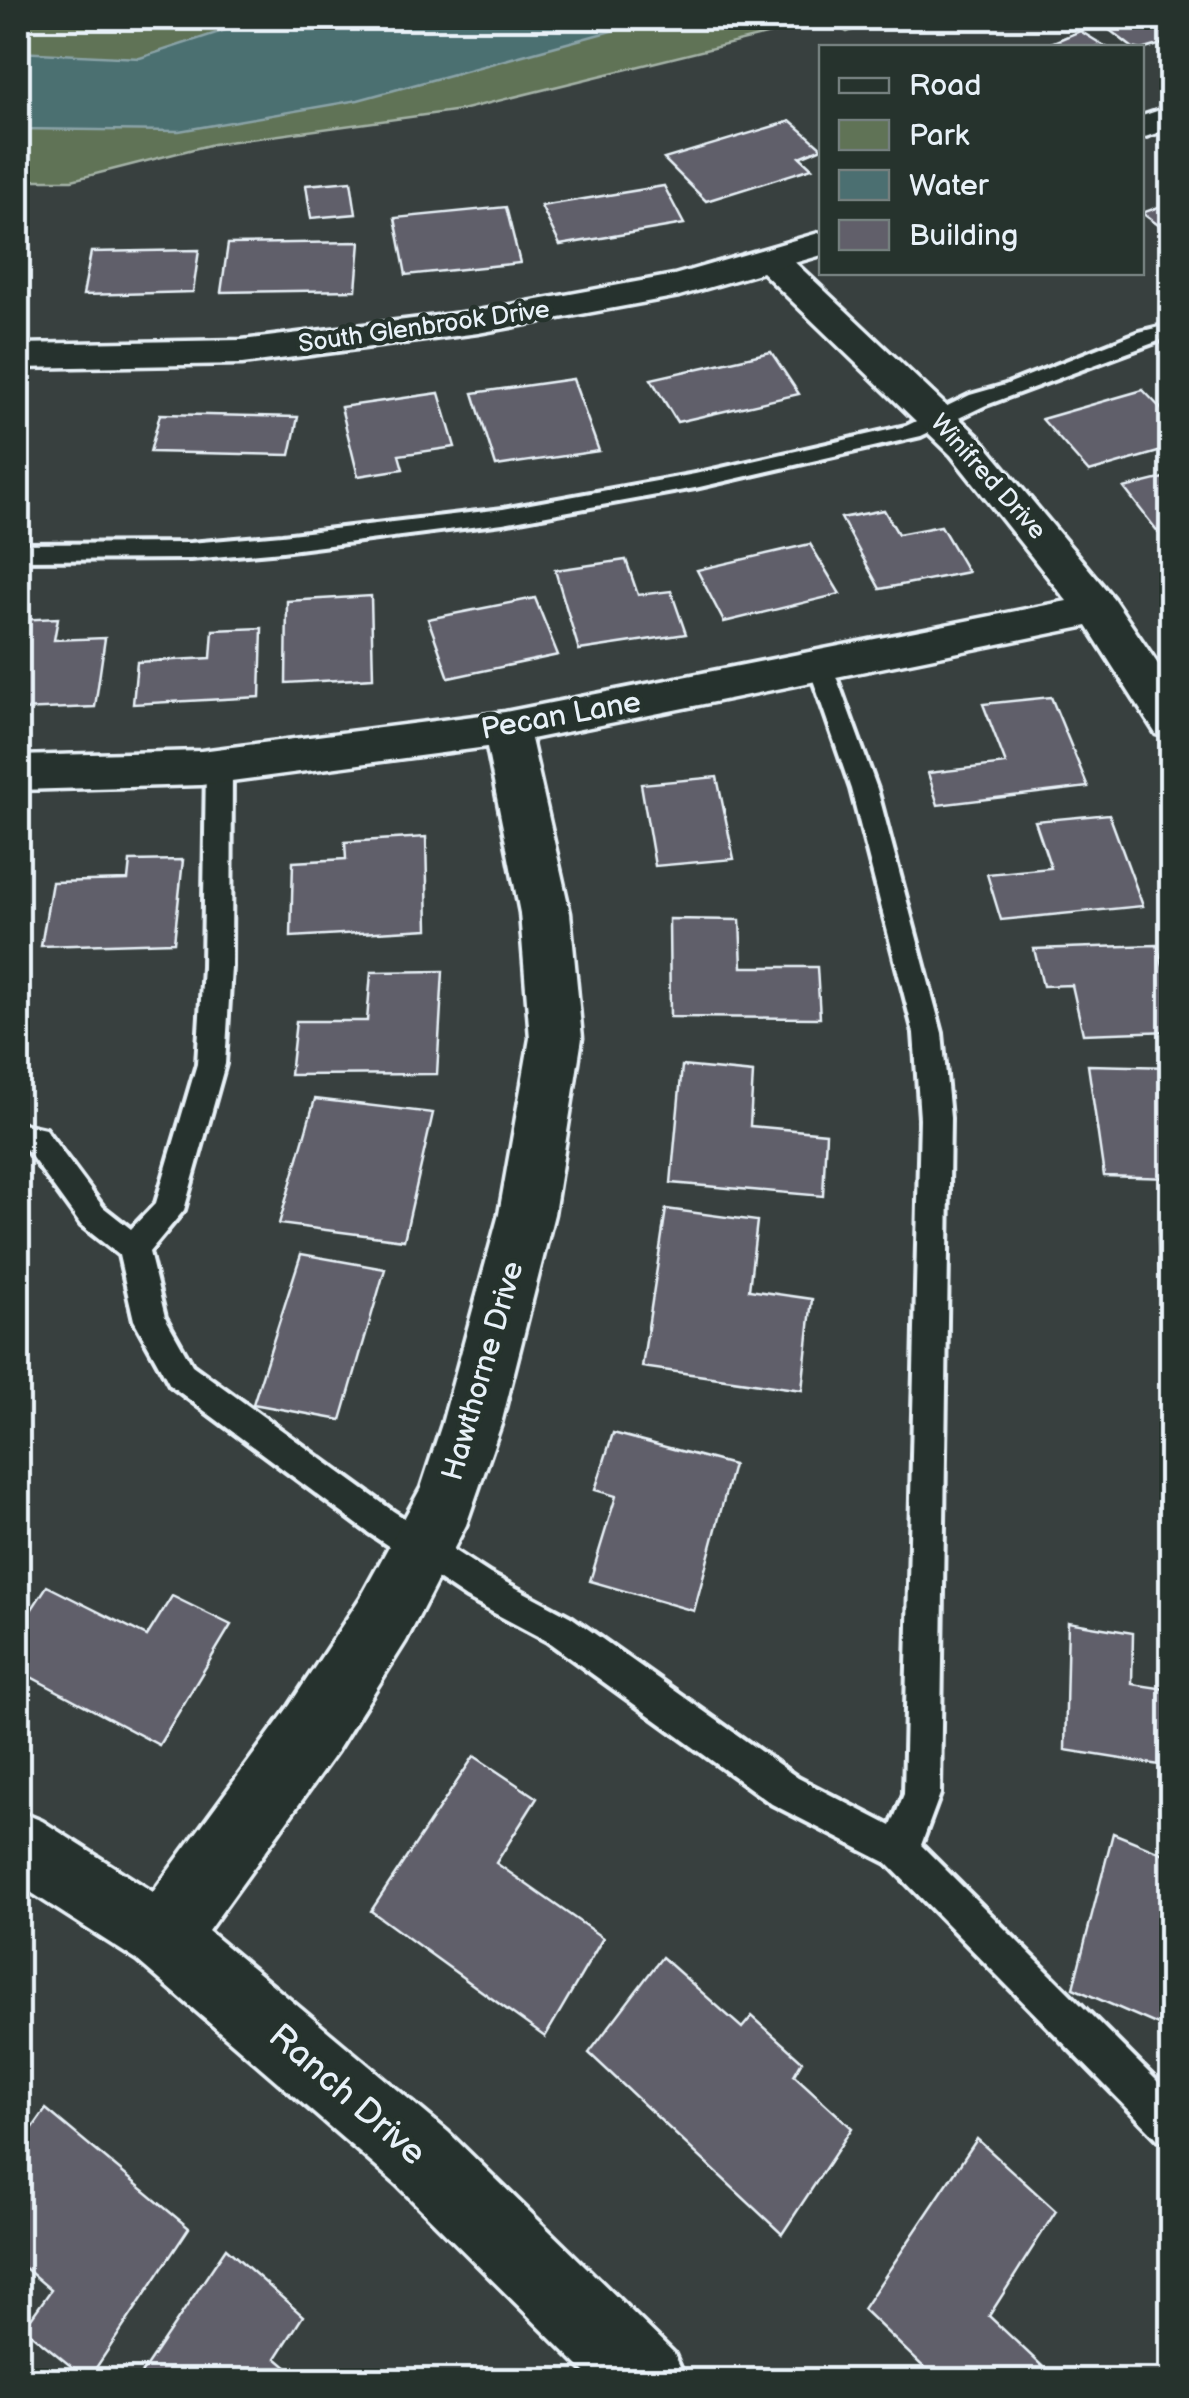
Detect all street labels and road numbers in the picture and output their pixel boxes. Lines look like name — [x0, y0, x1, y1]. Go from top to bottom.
street label: South Glenbrook Drive — [296, 294, 552, 360]
street label: Winifred Drive — [924, 408, 1053, 546]
street label: Pecan Lane — [478, 684, 644, 748]
street label: Hawthorne Drive — [435, 1257, 531, 1485]
street label: Ranch Drive — [260, 2015, 434, 2175]

